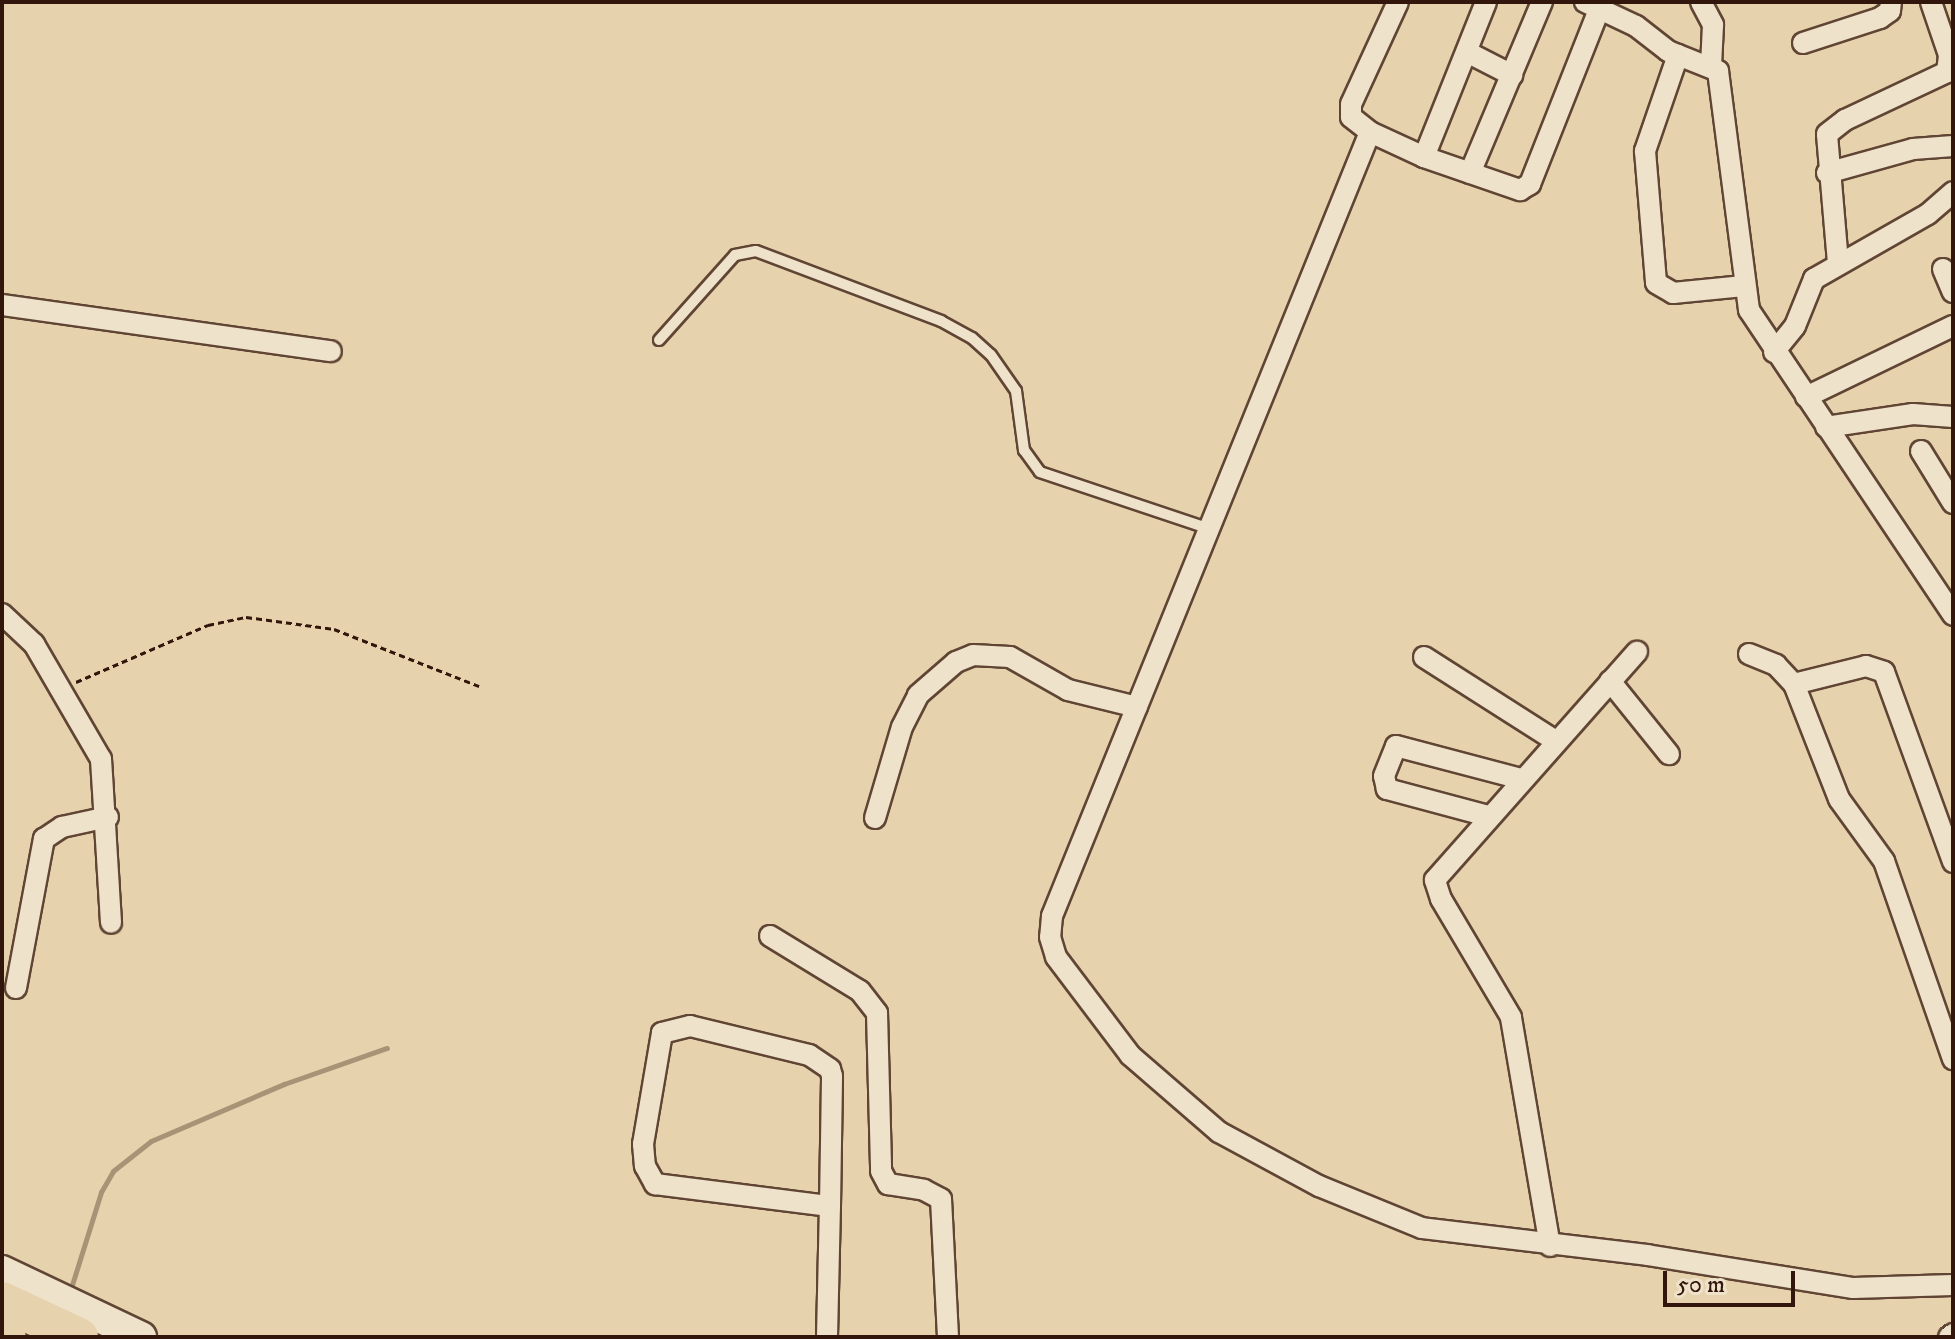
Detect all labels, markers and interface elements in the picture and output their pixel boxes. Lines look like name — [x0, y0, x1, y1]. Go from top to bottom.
scale bar — [1667, 1255, 1799, 1305]
text: 50 m — [1677, 1270, 1725, 1300]

